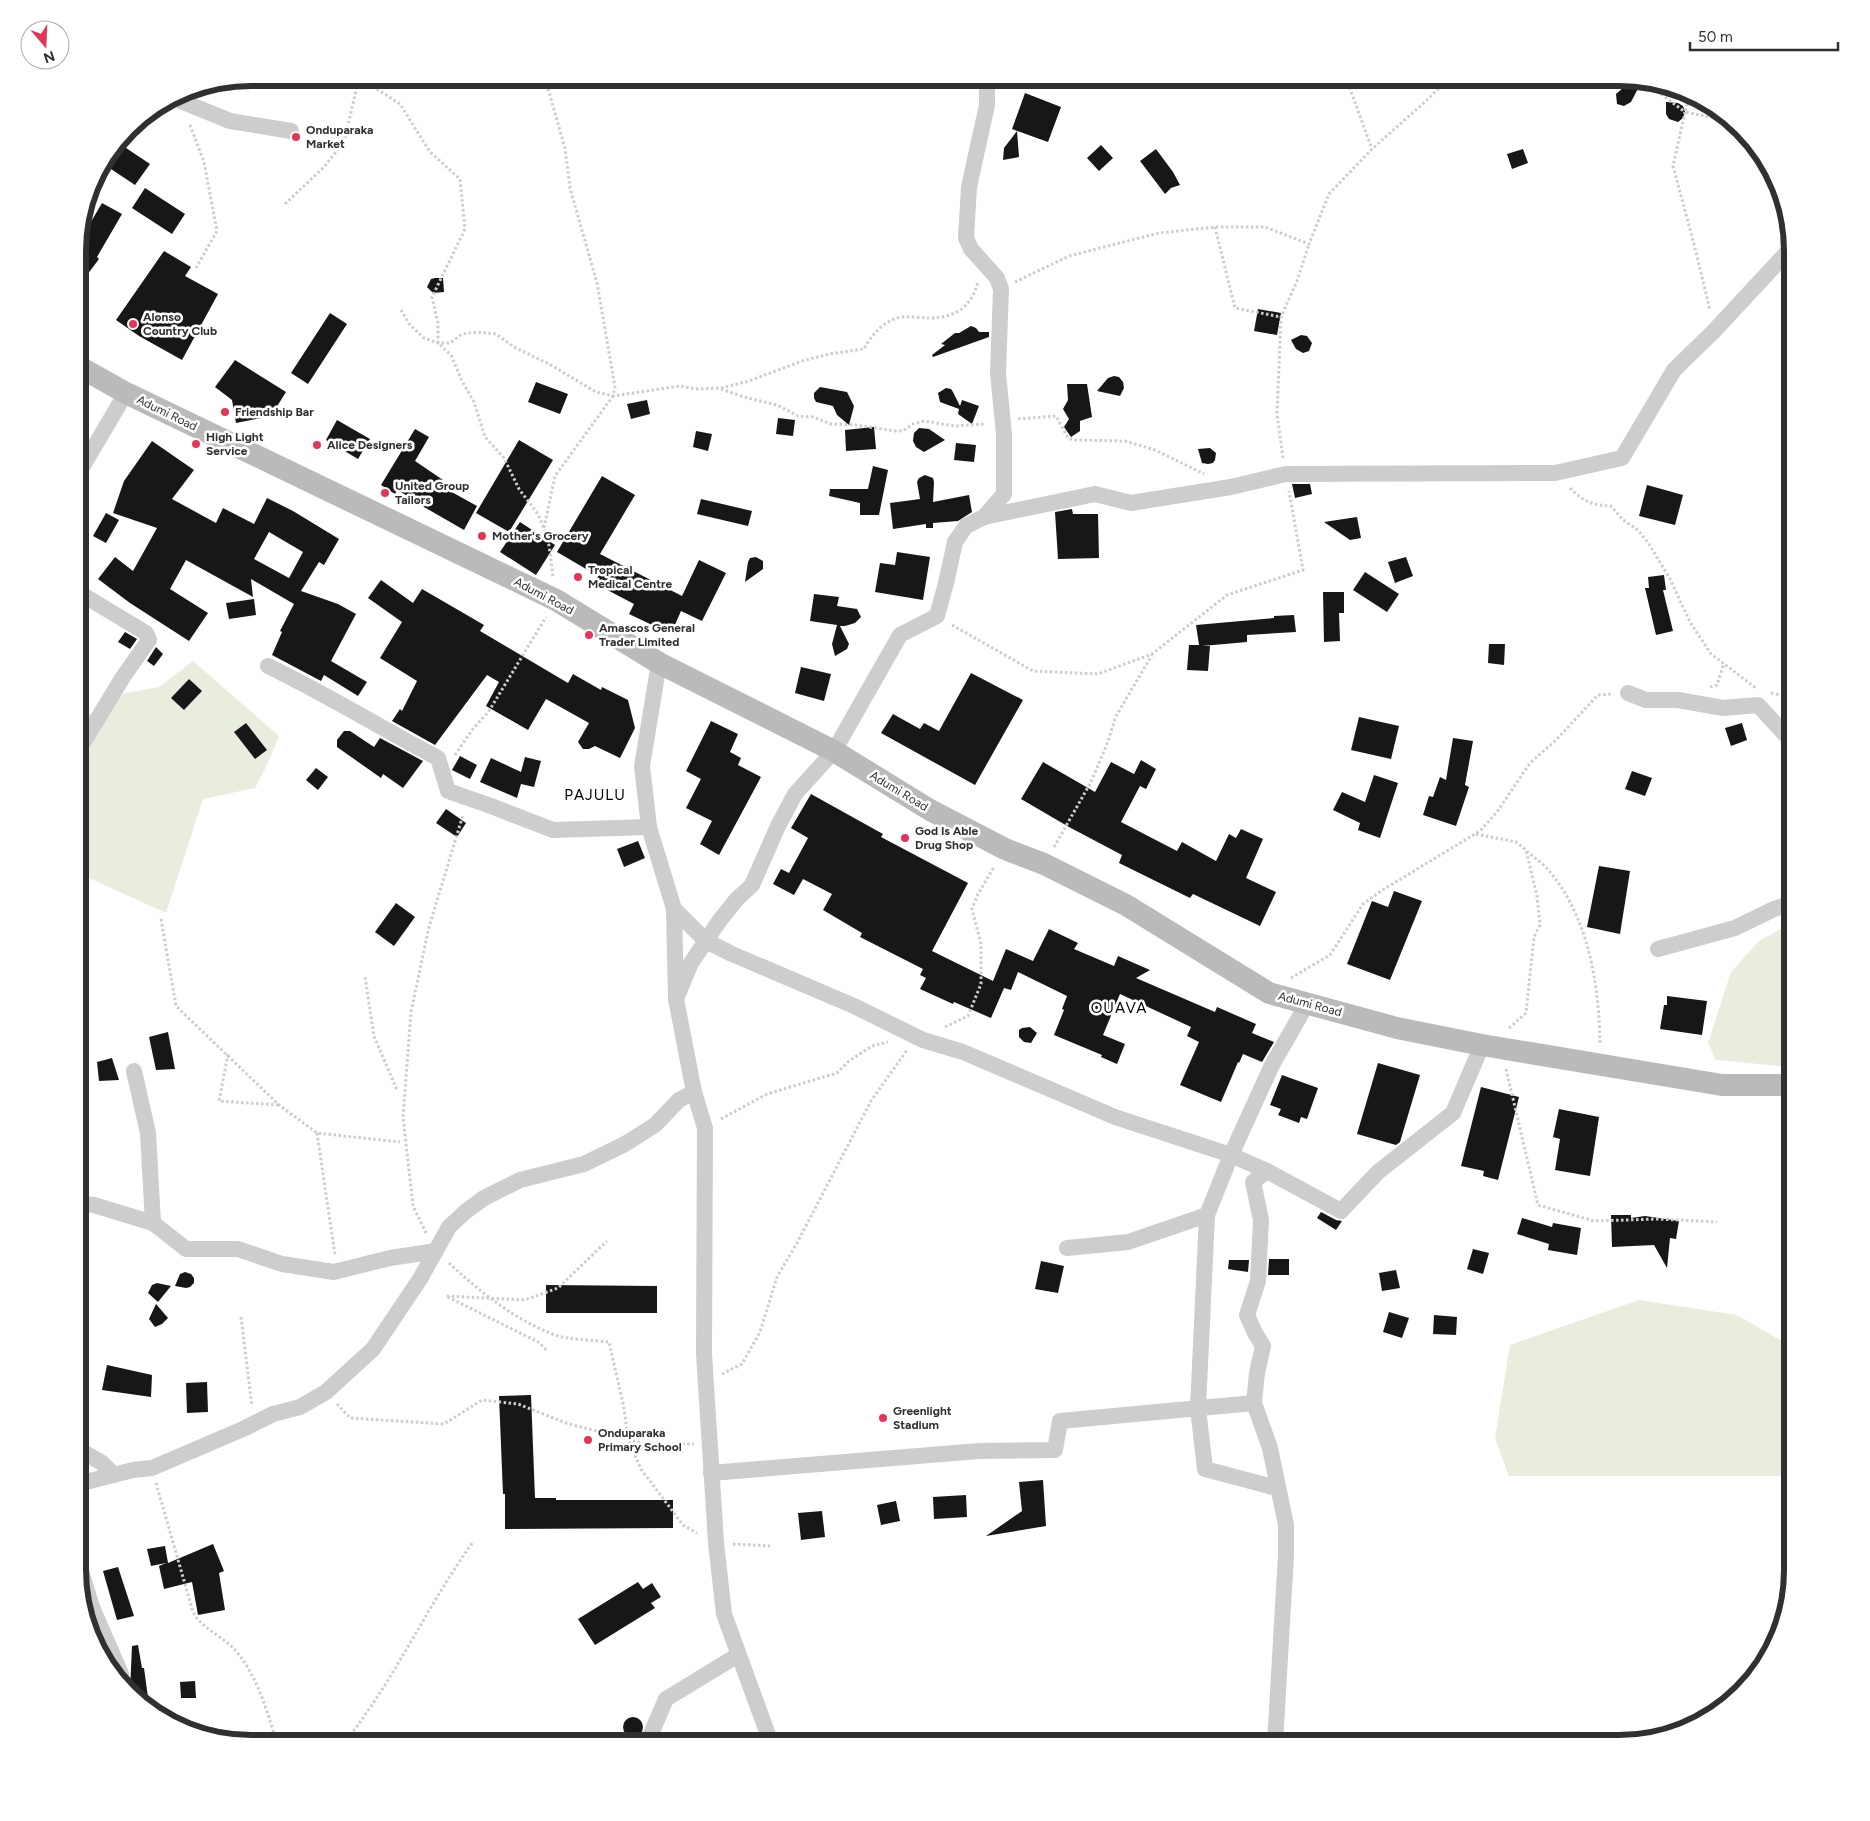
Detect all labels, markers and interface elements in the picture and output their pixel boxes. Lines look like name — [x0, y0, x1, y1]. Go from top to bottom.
north arrow — [20, 20, 70, 70]
scale bar — [1690, 20, 1838, 52]
text: 50 m — [1698, 28, 1733, 46]
text: N — [41, 47, 57, 67]
place label: Onduparaka Market — [306, 123, 373, 151]
marker: Onduparaka Market — [290, 131, 302, 143]
place label: Alonso Country Club — [143, 310, 217, 338]
marker: Alonso Country Club — [127, 318, 139, 330]
street label: Adumi Road — [135, 392, 199, 434]
place label: Friendship Bar — [235, 405, 314, 419]
marker: Friendship Bar — [219, 406, 231, 418]
place label: High Light Service — [206, 430, 264, 458]
marker: High Light Service — [190, 438, 202, 450]
place label: Alice Designers — [327, 438, 413, 452]
marker: Alice Designers — [311, 439, 323, 451]
place label: United Group Tailors — [395, 479, 469, 507]
marker: United Group Tailors — [379, 487, 391, 499]
place label: Mother's Grocery — [492, 529, 589, 543]
marker: Mother's Grocery — [476, 530, 488, 542]
place label: Tropical Medical Centre — [588, 563, 673, 591]
marker: Tropical Medical Centre — [572, 571, 584, 583]
street label: Adumi Road — [512, 574, 576, 618]
place label: Amascos General Trader Limited — [599, 621, 695, 649]
marker: Amascos General Trader Limited — [583, 629, 595, 641]
street label: Adumi Road — [867, 768, 931, 814]
district label: PAJULU — [564, 786, 626, 804]
place label: God Is Able Drug Shop — [915, 824, 978, 852]
marker: God Is Able Drug Shop — [899, 832, 911, 844]
street label: Adumi Road — [1277, 989, 1343, 1019]
district label: OUAVA — [1091, 999, 1147, 1017]
place label: Greenlight Stadium — [893, 1404, 952, 1432]
marker: Greenlight Stadium — [877, 1412, 889, 1424]
place label: Onduparaka Primary School — [598, 1426, 682, 1454]
marker: Onduparaka Primary School — [582, 1434, 594, 1446]

